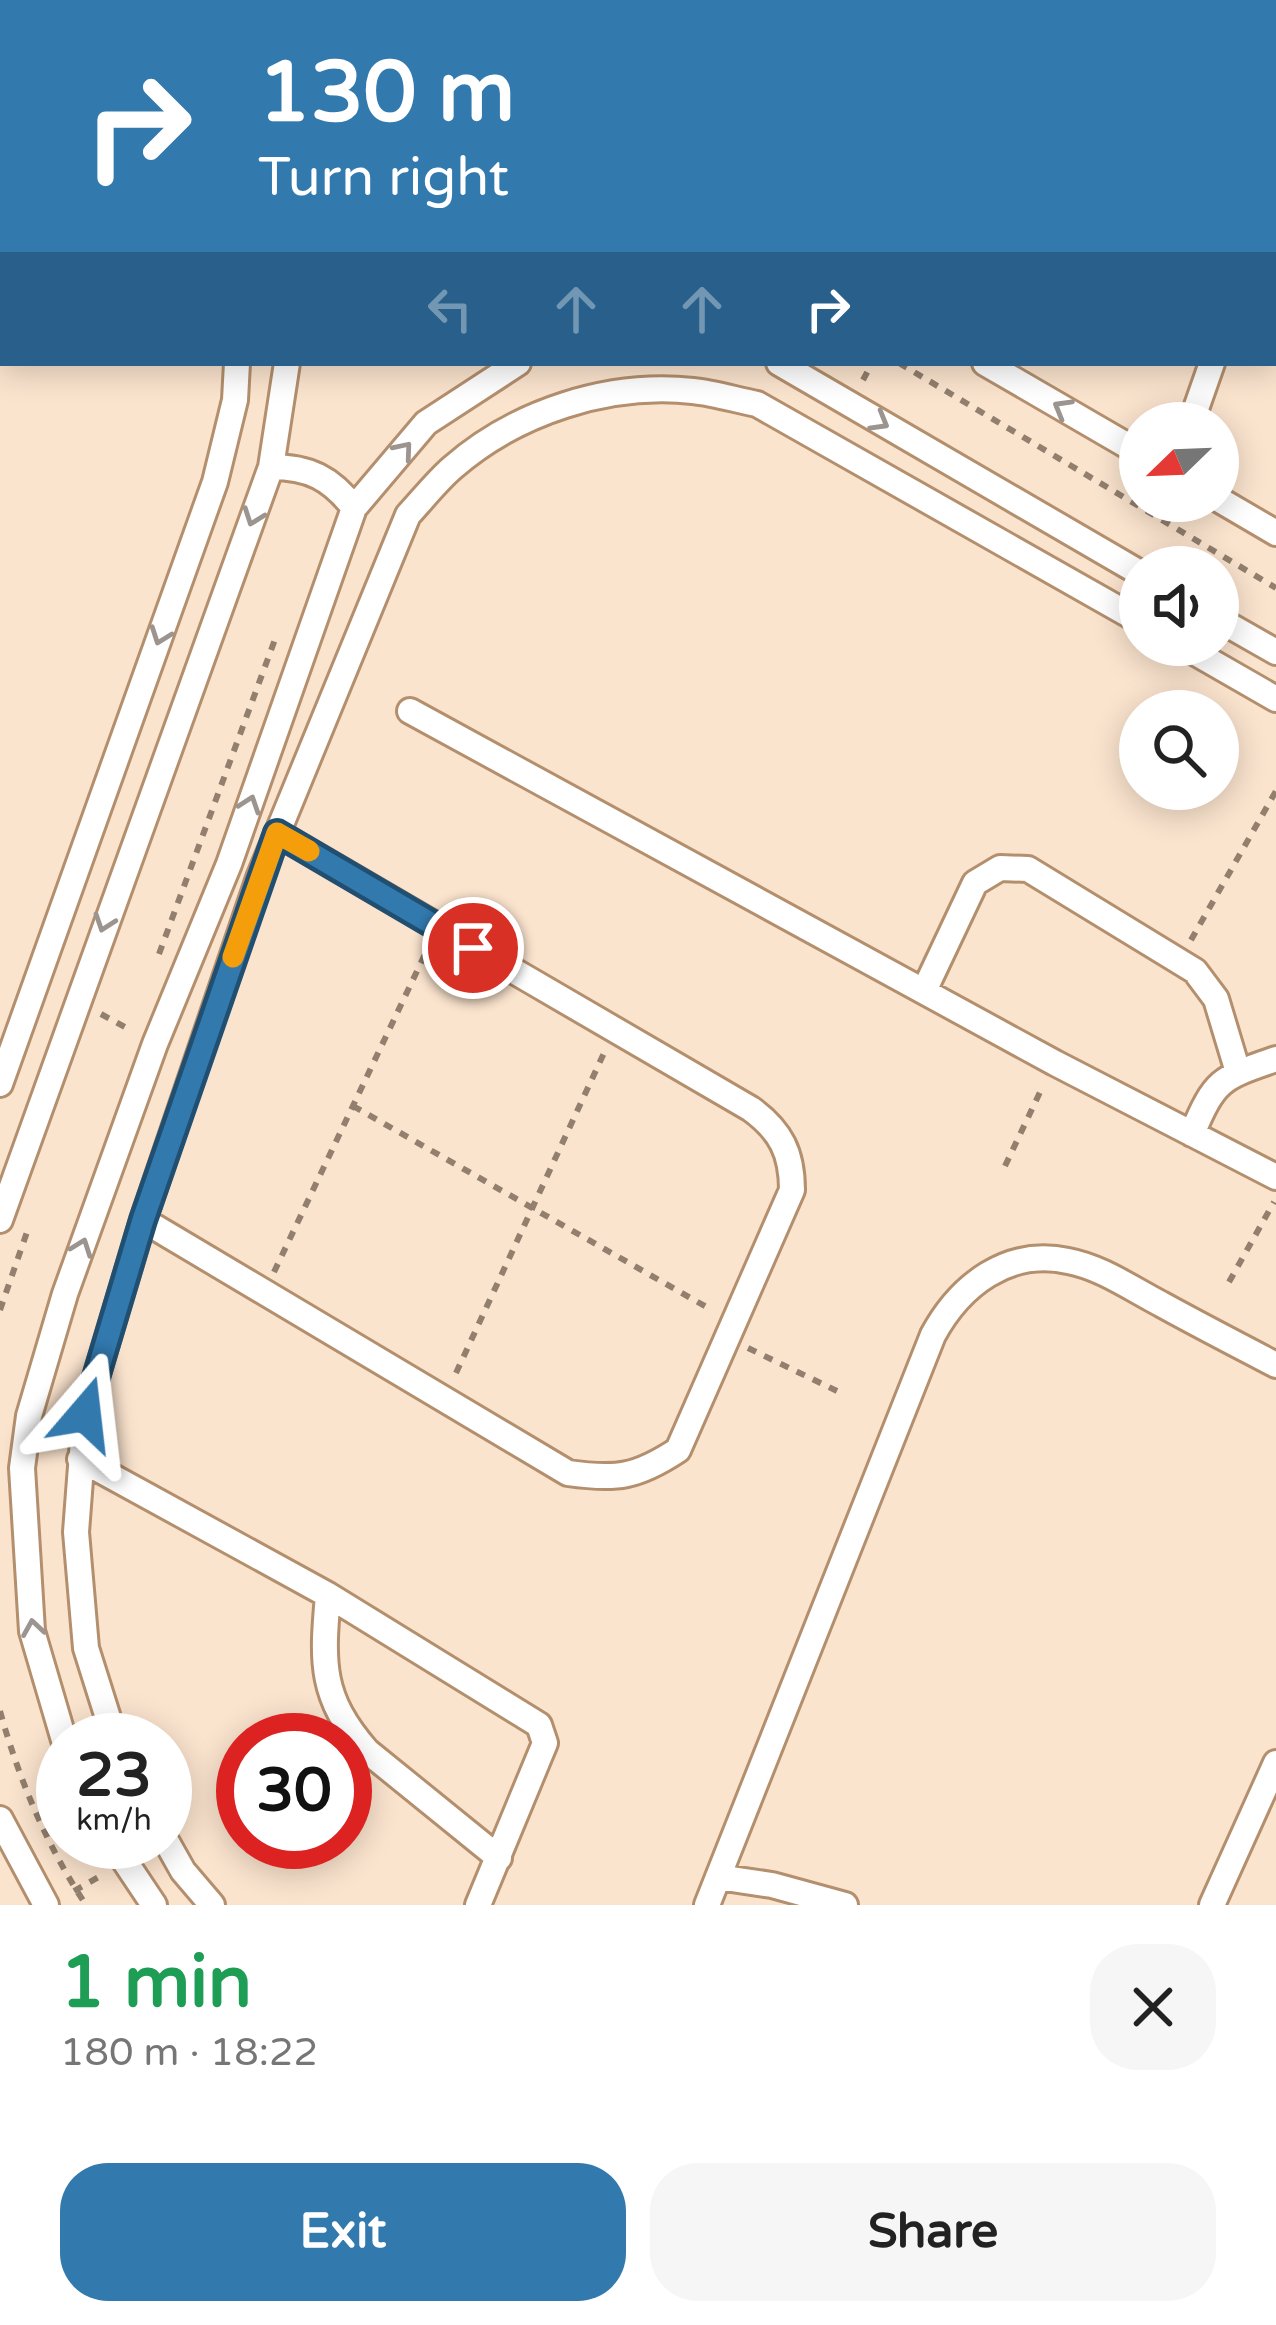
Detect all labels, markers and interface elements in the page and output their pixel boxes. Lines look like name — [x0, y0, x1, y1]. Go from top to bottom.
text: 130 m — [258, 43, 515, 144]
icon: right — [60, 48, 216, 204]
text: Turn right — [258, 145, 509, 210]
icon: left — [417, 276, 483, 342]
icon: ahead — [543, 276, 609, 342]
icon: ahead — [669, 276, 735, 342]
icon: right — [795, 276, 861, 342]
one-way arrow — [1053, 400, 1075, 423]
north arrow — [1119, 402, 1239, 522]
map controls — [1119, 402, 1239, 810]
one-way arrow — [867, 408, 889, 430]
one-way arrow — [389, 442, 411, 464]
one-way arrow — [242, 506, 267, 527]
button: sound — [1119, 546, 1239, 666]
one-way arrow — [150, 624, 174, 645]
button: search — [1119, 690, 1239, 810]
one-way arrow — [236, 795, 260, 816]
pin — [422, 897, 524, 999]
one-way arrow — [94, 911, 118, 932]
icon: arrive — [440, 915, 506, 981]
one-way arrow — [68, 1238, 92, 1259]
position arrow — [22, 1351, 148, 1477]
one-way arrow — [21, 1618, 47, 1637]
speed limit sign: 30 — [216, 1713, 372, 1869]
text: 23 — [76, 1740, 152, 1812]
text: km/h — [76, 1802, 152, 1839]
text: 1 min — [60, 1940, 252, 2027]
button: close — [1090, 1944, 1216, 2070]
text: 180 m · 18:22 — [60, 2029, 318, 2076]
button: Exit — [60, 2163, 626, 2301]
button: Share — [650, 2163, 1216, 2301]

